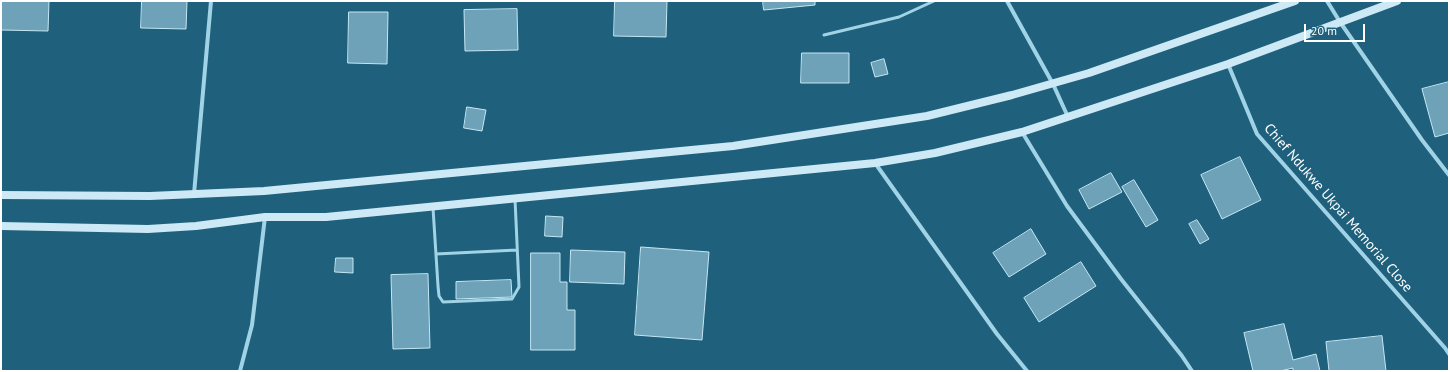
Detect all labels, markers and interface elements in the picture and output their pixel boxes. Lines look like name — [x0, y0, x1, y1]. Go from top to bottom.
scale bar — [1306, 16, 1367, 42]
text: 20 m — [1311, 23, 1337, 38]
street label: Chief Ndukwe Ukpai Memorial Close — [1260, 120, 1416, 296]

